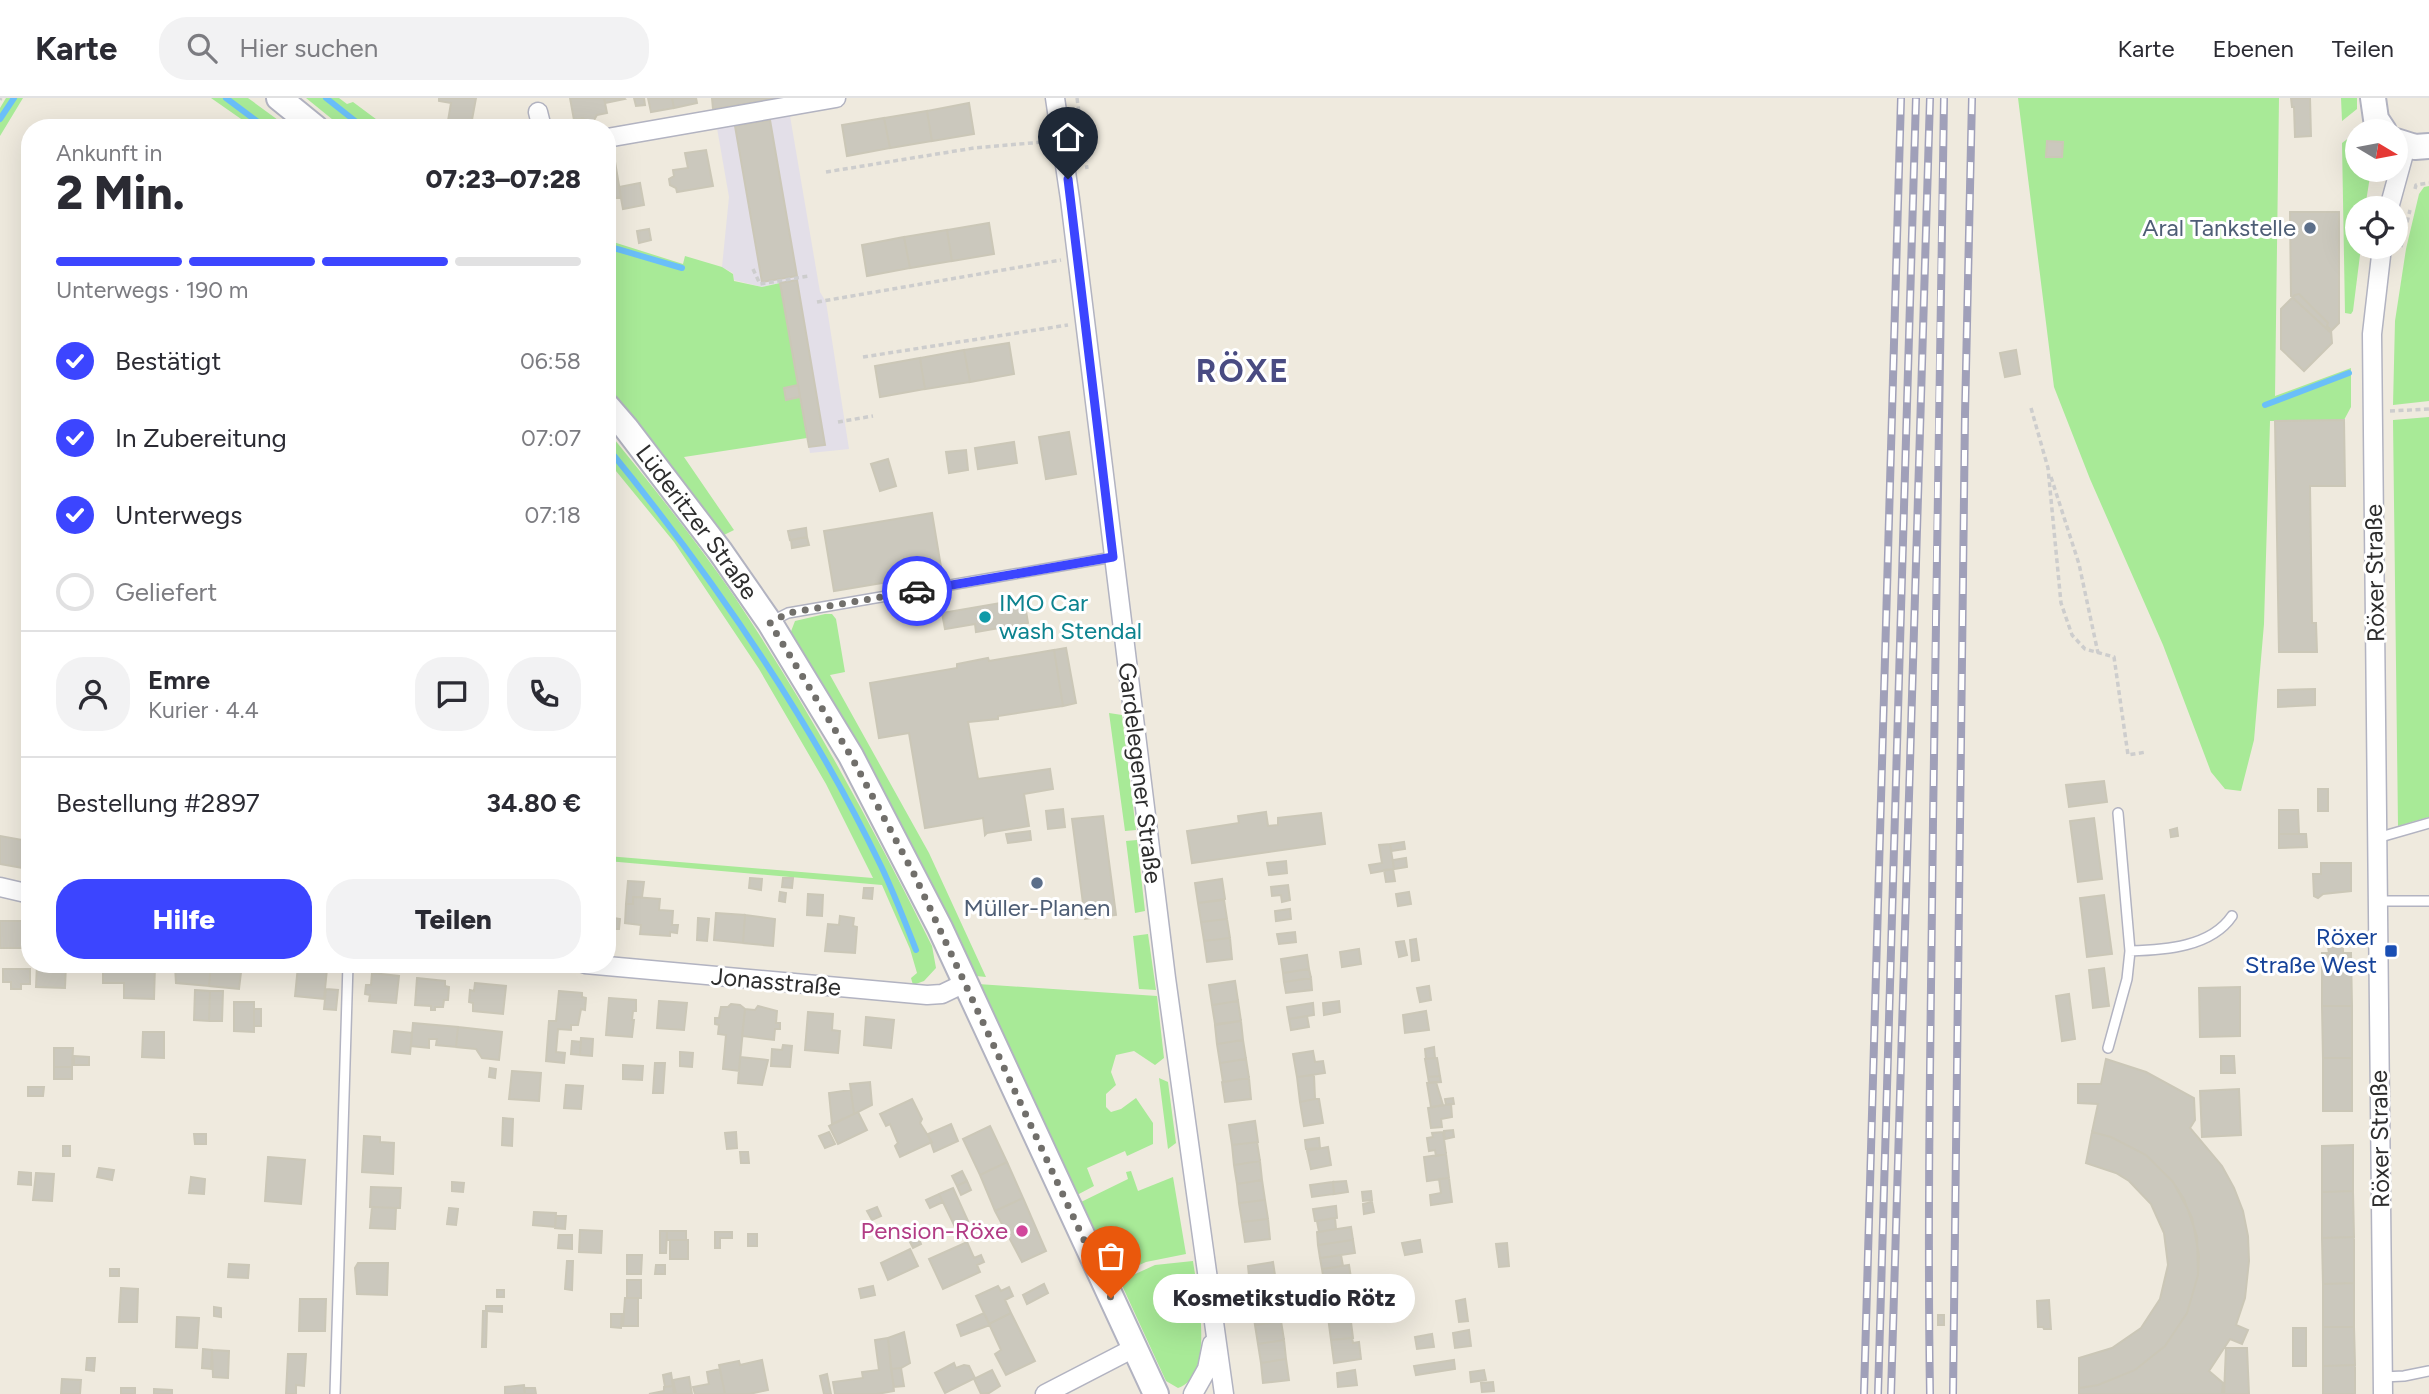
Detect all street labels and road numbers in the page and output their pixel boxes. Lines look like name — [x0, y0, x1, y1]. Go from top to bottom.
street label: Lüderitzer Straße — [630, 439, 764, 605]
street label: Röxer Straße — [2359, 504, 2390, 642]
street label: Gardelegener Straße — [1113, 661, 1168, 885]
street label: Jonasstraße — [710, 961, 842, 1002]
street label: Röxer Straße — [2364, 1070, 2395, 1208]

